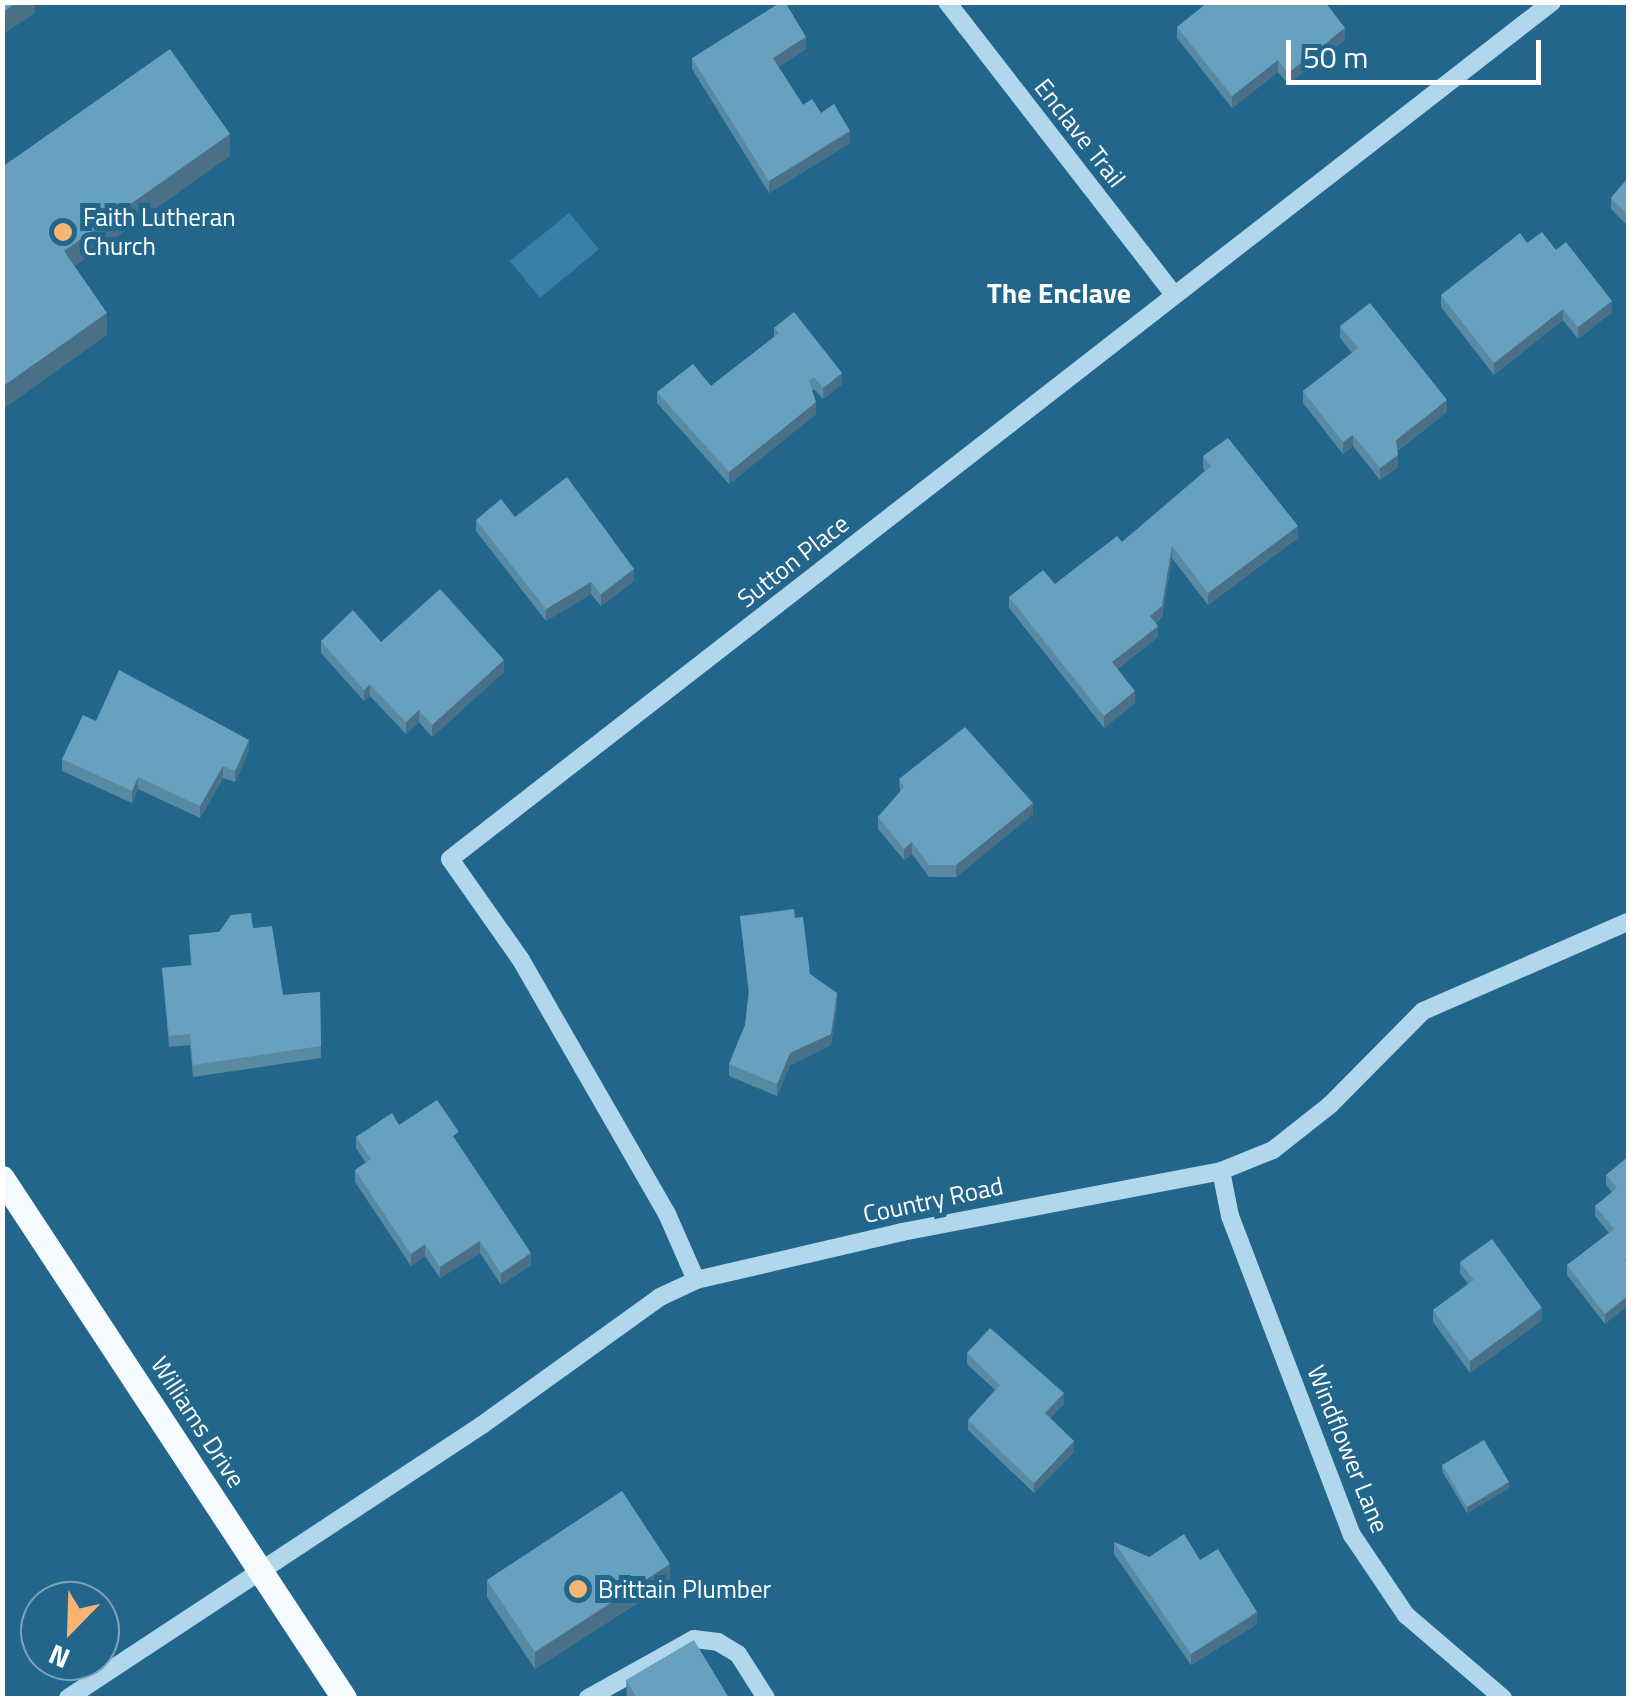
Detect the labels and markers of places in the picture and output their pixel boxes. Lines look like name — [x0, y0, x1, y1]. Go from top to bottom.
place label: Faith Lutheran Church — [83, 203, 236, 262]
marker: Faith Lutheran Church — [52, 221, 74, 243]
place label: Brittain Plumber — [598, 1574, 771, 1604]
marker: Brittain Plumber — [567, 1578, 589, 1600]

